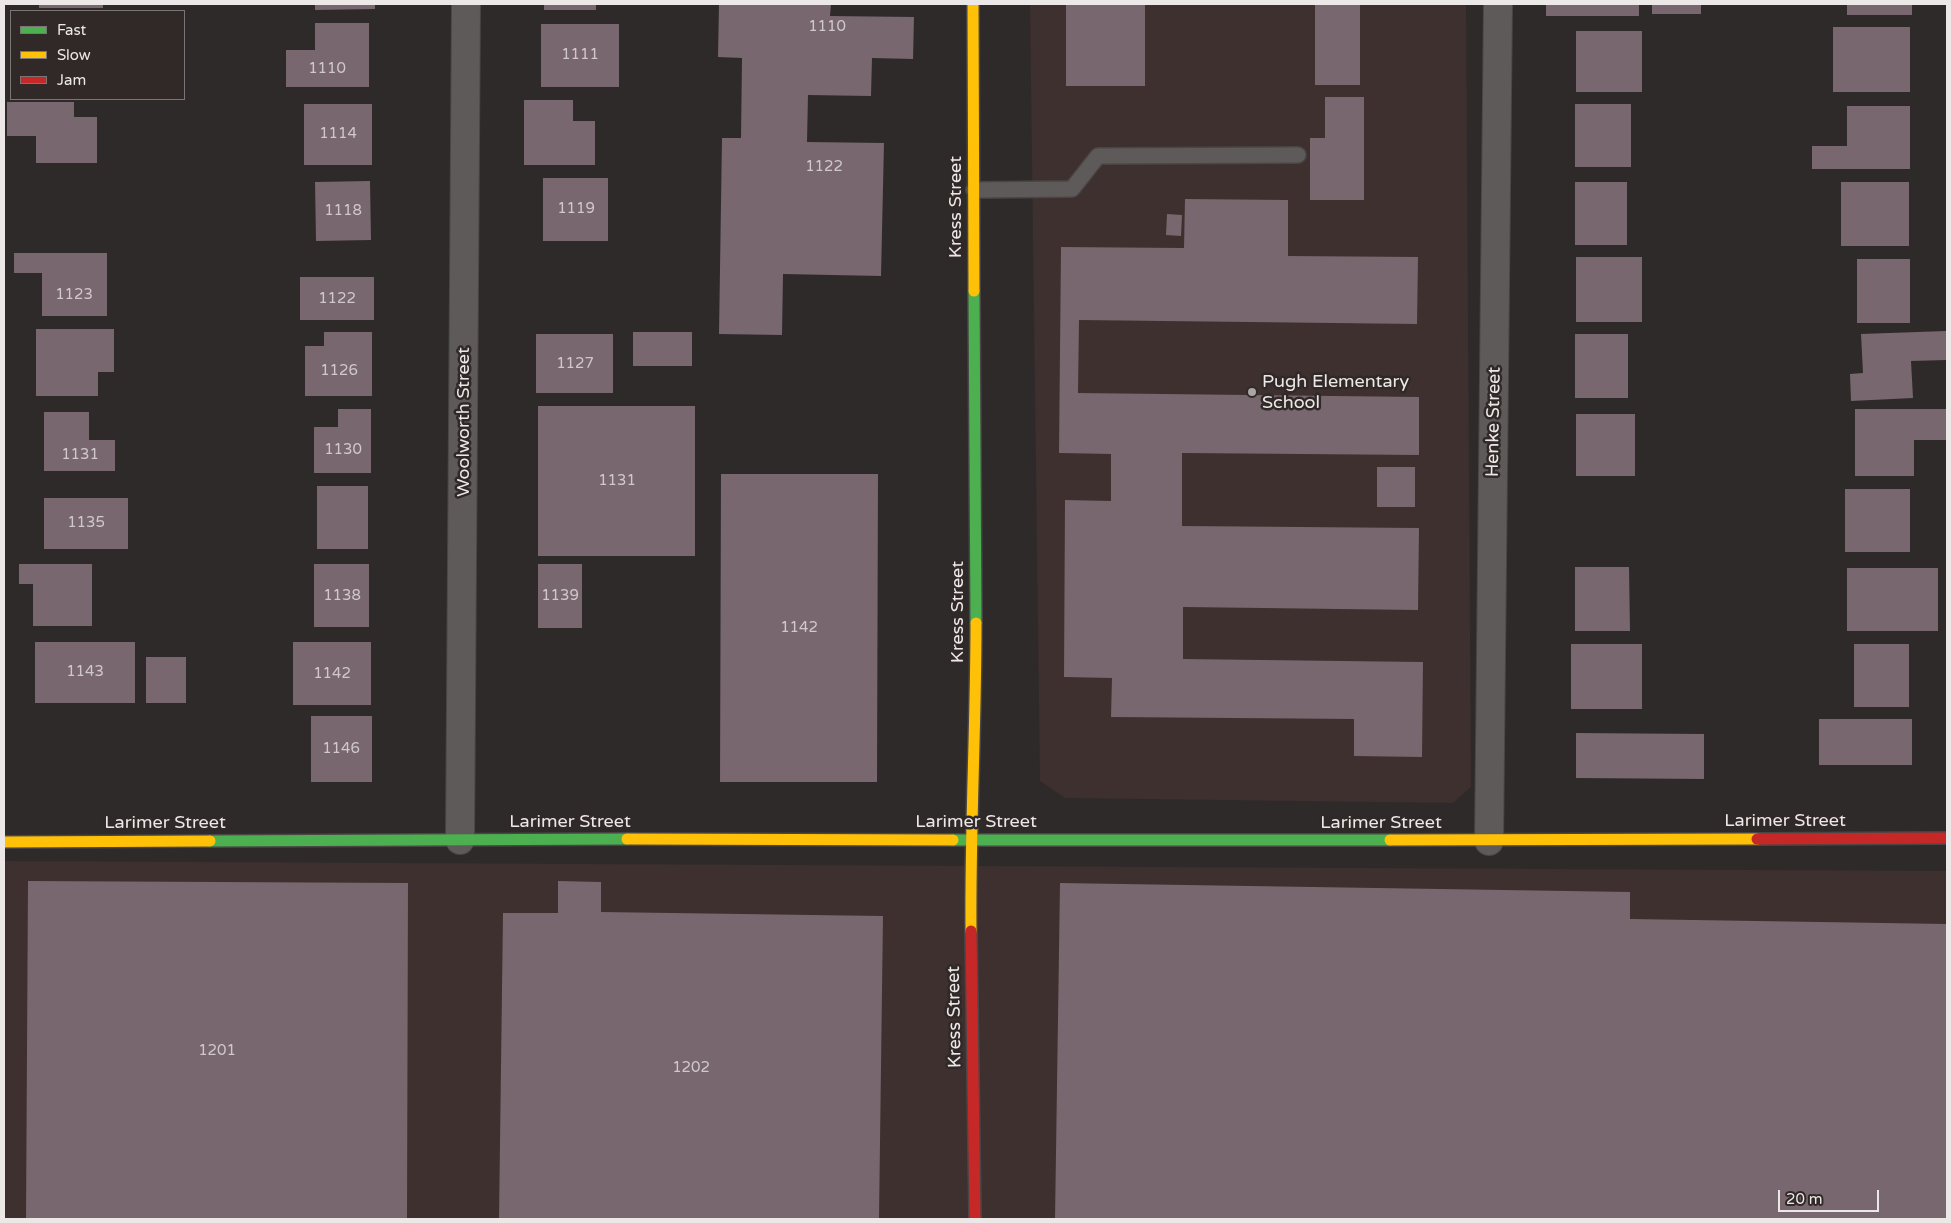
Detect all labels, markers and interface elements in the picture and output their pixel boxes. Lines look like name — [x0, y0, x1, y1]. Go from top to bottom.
legend — [10, 10, 185, 100]
house number: 1110 — [808, 18, 846, 36]
text: Fast — [57, 21, 86, 39]
text: Slow — [57, 46, 91, 64]
house number: 1111 — [561, 46, 599, 64]
house number: 1110 — [308, 60, 346, 78]
text: Jam — [57, 71, 86, 89]
house number: 1114 — [319, 125, 357, 143]
street label: Kress Street — [945, 156, 967, 258]
house number: 1122 — [805, 158, 843, 176]
house number: 1119 — [557, 200, 595, 218]
house number: 1118 — [324, 202, 362, 220]
house number: 1123 — [55, 286, 93, 304]
house number: 1122 — [318, 290, 356, 308]
street label: Woolworth Street — [453, 347, 475, 497]
house number: 1127 — [556, 355, 594, 373]
house number: 1126 — [320, 362, 358, 380]
street label: Henke Street — [1482, 367, 1506, 477]
place label: Pugh Elementary School — [1262, 371, 1409, 414]
marker: Pugh Elementary School — [1246, 386, 1258, 398]
house number: 1130 — [324, 441, 362, 459]
house number: 1131 — [61, 446, 99, 464]
house number: 1131 — [598, 472, 636, 490]
house number: 1135 — [67, 514, 105, 532]
street label: Kress Street — [947, 561, 969, 663]
house number: 1138 — [323, 587, 361, 605]
house number: 1139 — [541, 587, 579, 605]
house number: 1142 — [780, 619, 818, 637]
house number: 1143 — [66, 663, 104, 681]
house number: 1142 — [313, 665, 351, 683]
house number: 1146 — [322, 740, 360, 758]
street label: Larimer Street — [1724, 810, 1846, 832]
street label: Larimer Street — [509, 811, 631, 833]
street label: Larimer Street — [915, 811, 1037, 833]
street label: Larimer Street — [104, 812, 226, 834]
street label: Larimer Street — [1320, 812, 1442, 834]
street label: Kress Street — [943, 966, 967, 1068]
house number: 1201 — [198, 1042, 236, 1060]
house number: 1202 — [672, 1059, 710, 1077]
scale bar — [1781, 1180, 1882, 1212]
text: 20 m — [1786, 1190, 1823, 1208]

